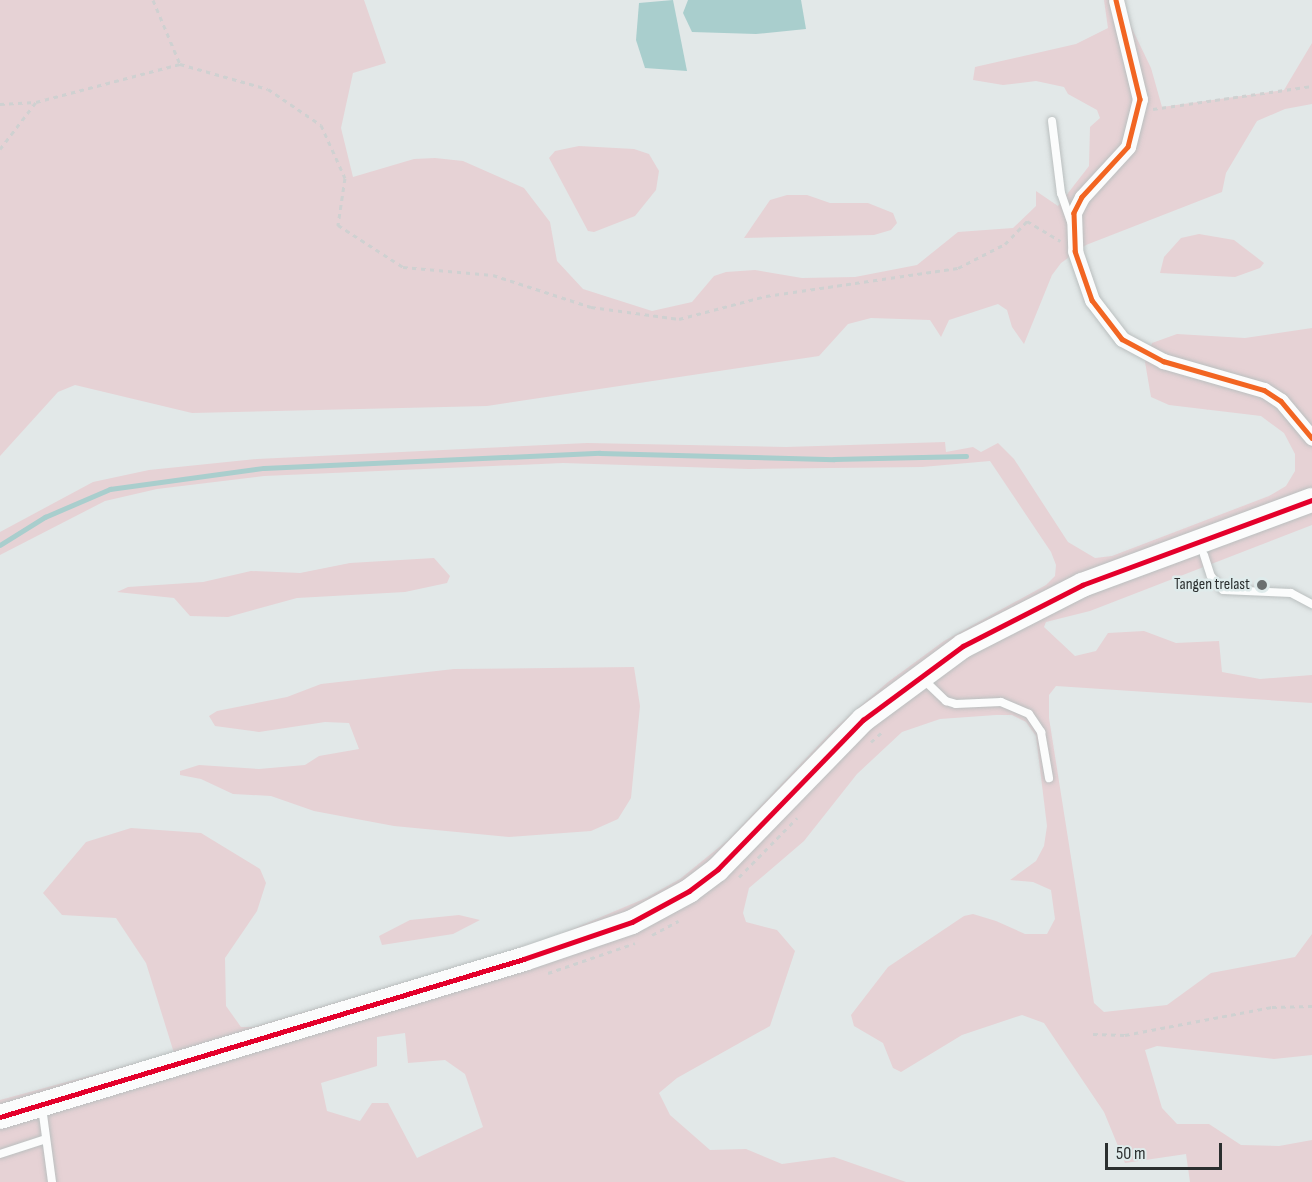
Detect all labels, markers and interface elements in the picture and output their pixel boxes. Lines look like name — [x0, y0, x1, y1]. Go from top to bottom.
place label: Tangen trelast — [1174, 575, 1250, 595]
marker: Tangen trelast — [1255, 578, 1269, 592]
scale bar — [1108, 1131, 1225, 1169]
text: 50 m — [1116, 1143, 1146, 1164]

